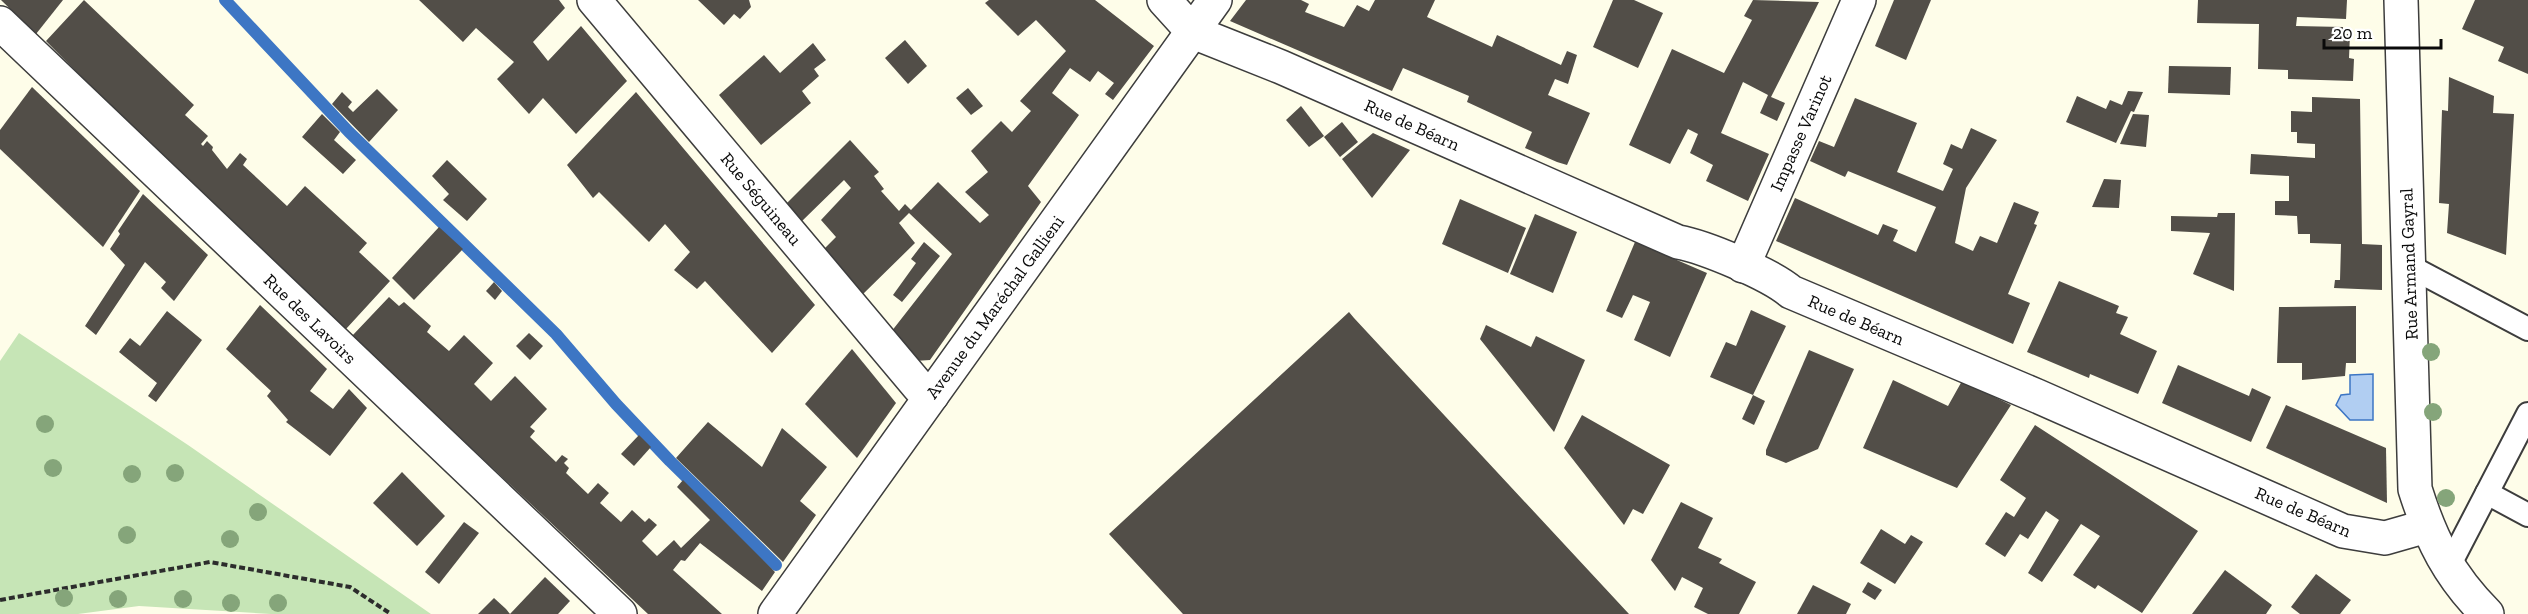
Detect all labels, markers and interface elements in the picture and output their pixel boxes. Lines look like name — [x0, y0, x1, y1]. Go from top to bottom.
scale bar — [2324, 12, 2441, 50]
text: 20 m — [2333, 22, 2373, 44]
street label: Impasse Varinot — [1765, 71, 1837, 195]
street label: Rue de Béarn — [1361, 94, 1464, 156]
street label: Rue Séguineau — [716, 148, 806, 250]
street label: Rue Armand Gayral — [2395, 187, 2423, 340]
street label: Avenue du Maréchal Gallieni — [921, 211, 1069, 403]
street label: Rue des Lavoirs — [259, 269, 361, 369]
street label: Rue de Béarn — [1805, 290, 1908, 350]
street label: Rue de Béarn — [2252, 482, 2355, 542]

